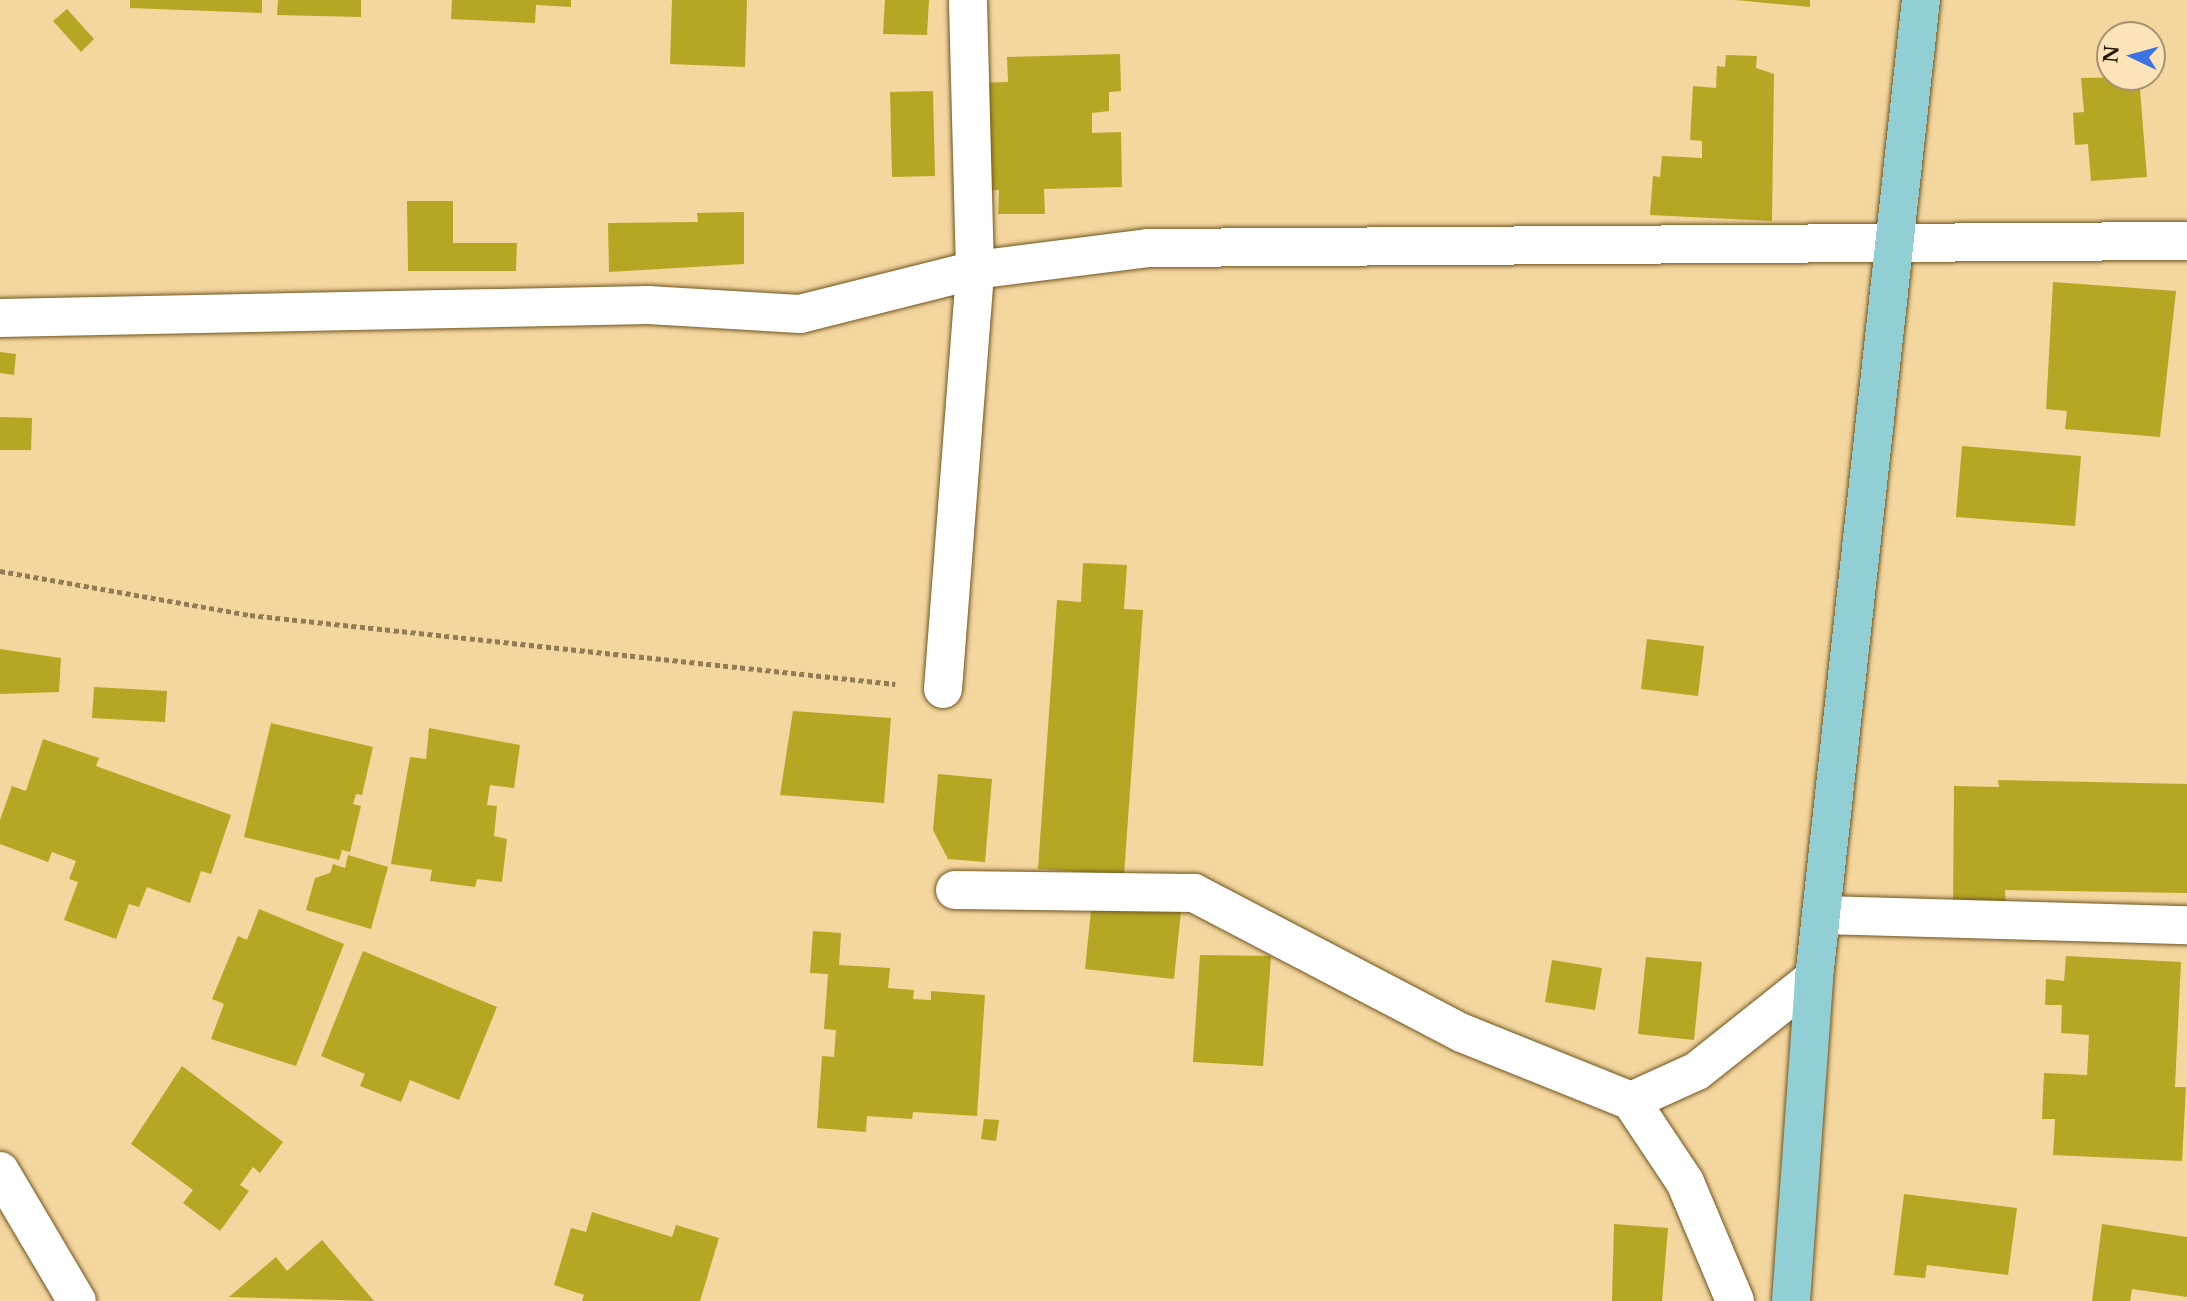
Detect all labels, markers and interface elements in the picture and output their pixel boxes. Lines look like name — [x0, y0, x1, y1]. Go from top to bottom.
north arrow — [2096, 21, 2166, 91]
text: N — [2099, 44, 2124, 64]

